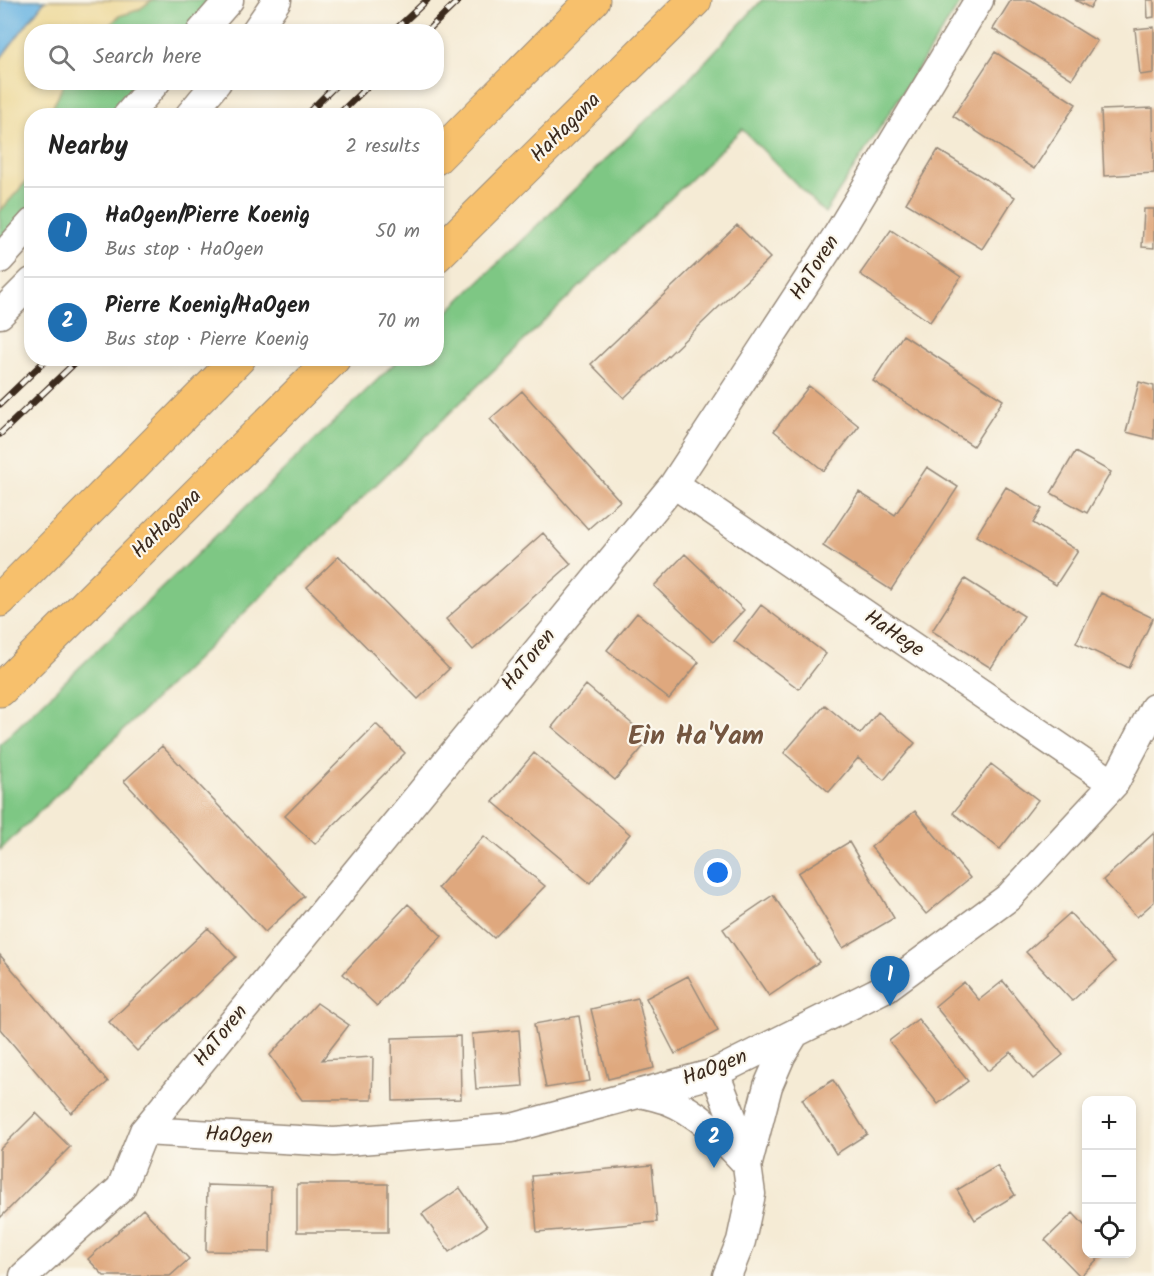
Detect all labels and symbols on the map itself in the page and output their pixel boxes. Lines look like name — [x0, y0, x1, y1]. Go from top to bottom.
street label: HaHagana — [523, 85, 609, 171]
street label: HaToren — [781, 229, 849, 307]
street label: HaHagana — [124, 481, 210, 567]
street label: HaHege — [857, 602, 931, 667]
street label: HaToren — [493, 622, 565, 698]
district label: Ein Ha'Yam — [628, 715, 764, 758]
your location — [703, 858, 732, 887]
pin: 1 — [870, 956, 910, 1006]
street label: HaToren — [185, 998, 257, 1074]
street label: HaOgen — [678, 1041, 752, 1095]
street label: HaOgen — [204, 1118, 274, 1154]
pin: 2 — [694, 1118, 734, 1168]

